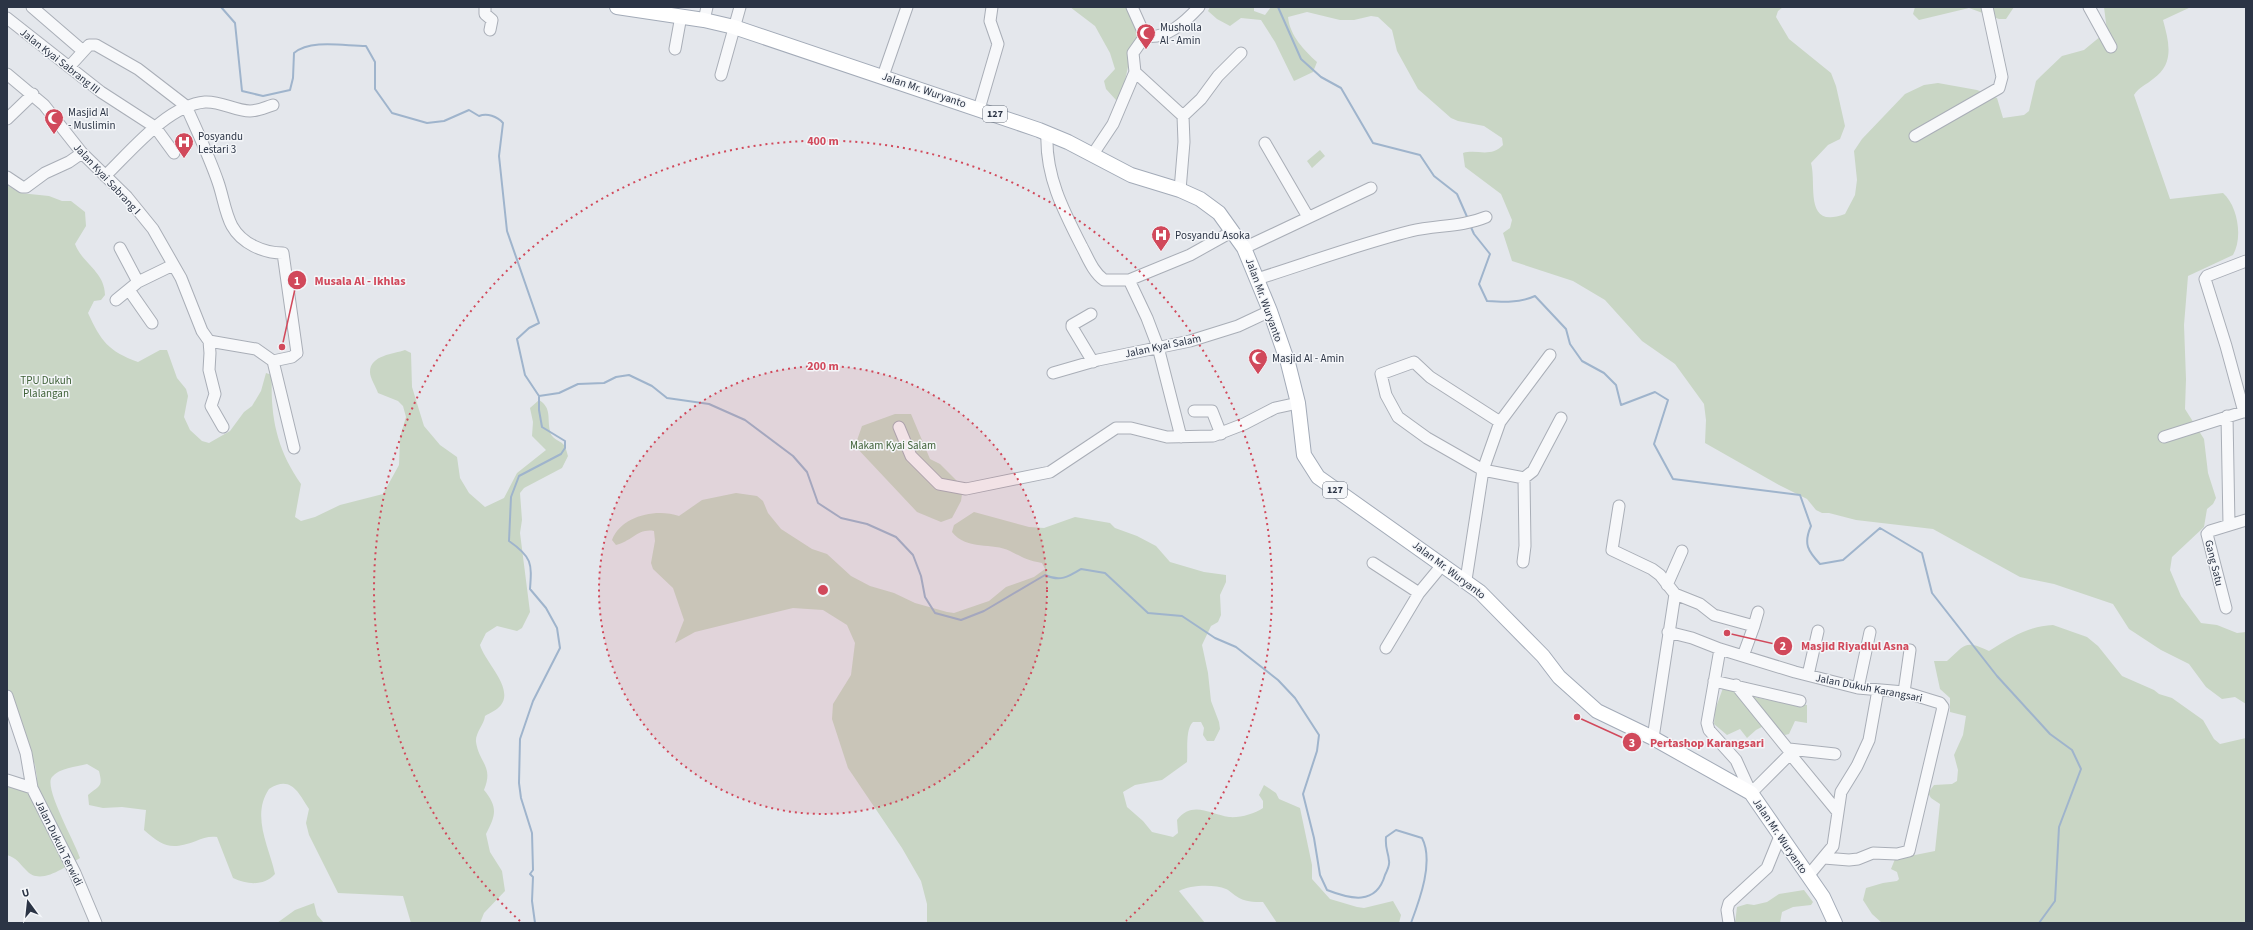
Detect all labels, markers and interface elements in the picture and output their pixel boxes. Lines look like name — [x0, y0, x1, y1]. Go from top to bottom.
place label: Musholla Al - Amin — [1160, 20, 1202, 48]
mosque icon: Musholla Al - Amin — [1135, 22, 1157, 50]
street label: Jalan Kyai Sabrang III — [17, 25, 103, 97]
street label: Jalan Mr. Wuryanto — [880, 69, 968, 111]
place label: Masjid Al - Muslimin — [68, 105, 116, 133]
road number: 127 — [983, 106, 1007, 122]
mosque icon: Masjid Al - Muslimin — [43, 107, 65, 135]
place label: Posyandu Lestari 3 — [198, 129, 243, 157]
hospital icon: Posyandu Lestari 3 — [173, 131, 195, 159]
text: 400 m — [807, 133, 839, 150]
street label: Jalan Kyai Sabrang I — [70, 140, 144, 218]
hospital icon: Posyandu Asoka — [1150, 224, 1172, 252]
place label: Posyandu Asoka — [1175, 228, 1250, 243]
street label: Jalan Mr. Wuryanto — [1242, 256, 1286, 344]
callout: Musala Al - Ikhlas — [287, 268, 413, 292]
text: 1 — [294, 273, 300, 290]
text: Musala Al - Ikhlas — [315, 273, 405, 290]
street label: Jalan Kyai Salam — [1123, 331, 1203, 361]
mosque icon: Masjid Al - Amin — [1247, 347, 1269, 375]
place label: Masjid Al - Amin — [1272, 351, 1344, 366]
text: 200 m — [807, 358, 839, 375]
park label: TPU Dukuh Plalangan — [20, 373, 72, 401]
park label: Makam Kyai Salam — [850, 438, 936, 453]
road number: 127 — [1323, 482, 1347, 498]
street label: Jalan Mr. Wuryanto — [1409, 537, 1489, 603]
street label: Gang Satu — [2201, 538, 2227, 588]
centre of rings — [816, 583, 830, 597]
callout: Masjid Riyadlul Asna — [1773, 634, 1918, 658]
text: 2 — [1780, 638, 1786, 655]
text: Masjid Riyadlul Asna — [1801, 638, 1909, 655]
street label: Jalan Dukuh Karangsari — [1814, 670, 1924, 706]
callout: Pertashop Karangsari — [1622, 730, 1772, 754]
text: 3 — [1629, 735, 1635, 752]
text: Pertashop Karangsari — [1650, 735, 1764, 752]
street label: Jalan Mr. Wuryanto — [1749, 795, 1811, 877]
street label: Jalan Dukuh Terwidi — [32, 798, 86, 888]
north arrow — [8, 882, 48, 922]
text: U — [20, 885, 31, 901]

